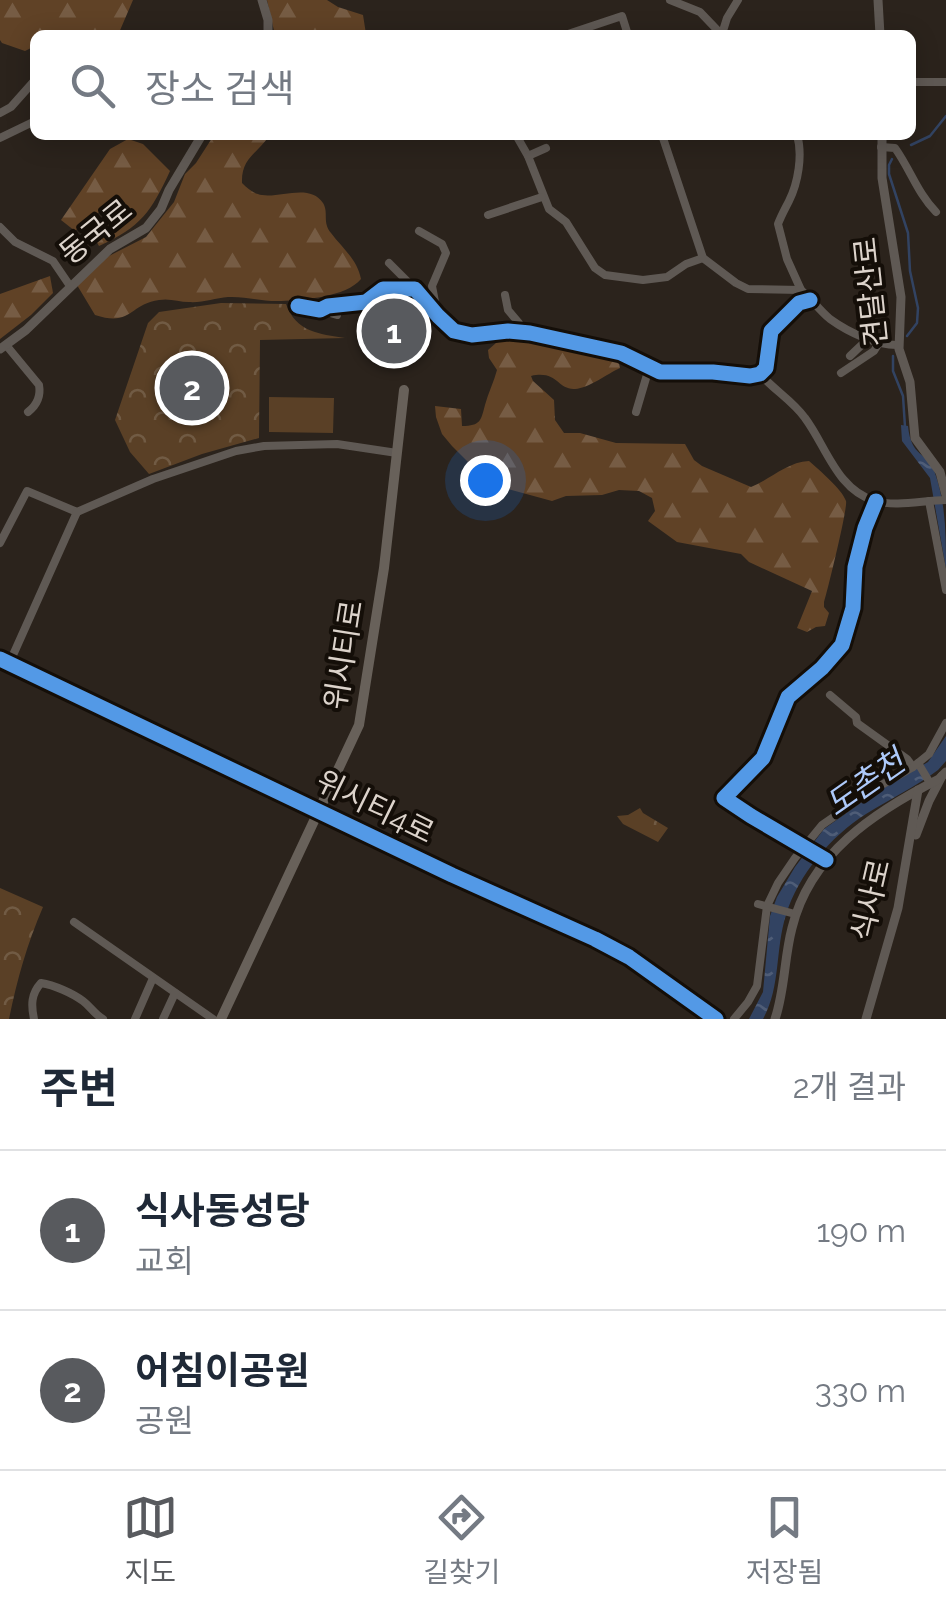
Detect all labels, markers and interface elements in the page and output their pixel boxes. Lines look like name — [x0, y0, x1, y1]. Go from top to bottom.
search box — [30, 30, 916, 140]
icon: search — [65, 58, 120, 113]
text: 장소 검색 — [145, 66, 295, 111]
street label: 동국로 — [52, 192, 139, 271]
street label: 견달산로 — [847, 235, 894, 349]
pin: 1 — [362, 294, 426, 368]
pin: 2 — [160, 350, 224, 426]
your location — [460, 455, 511, 506]
street label: 위시티로 — [318, 598, 369, 712]
water label: 도촌천 — [818, 740, 914, 823]
street label: 위시티4로 — [311, 763, 440, 850]
street label: 식사로 — [844, 856, 897, 944]
text: 주변 — [40, 1064, 117, 1113]
text: 2개 결과 — [793, 1068, 906, 1105]
text: 식사동성당 — [135, 1188, 310, 1233]
text: 1 — [65, 1212, 80, 1249]
text: 190 m — [816, 1212, 906, 1249]
text: 교회 — [135, 1242, 194, 1279]
text: 어침이공원 — [135, 1348, 310, 1393]
text: 2 — [63, 1372, 82, 1409]
text: 330 m — [815, 1372, 906, 1409]
text: 공원 — [135, 1402, 194, 1439]
tab: 지도 — [123, 1490, 178, 1590]
tab: 길찾기 — [423, 1490, 500, 1590]
tab: 저장됨 — [746, 1490, 823, 1590]

